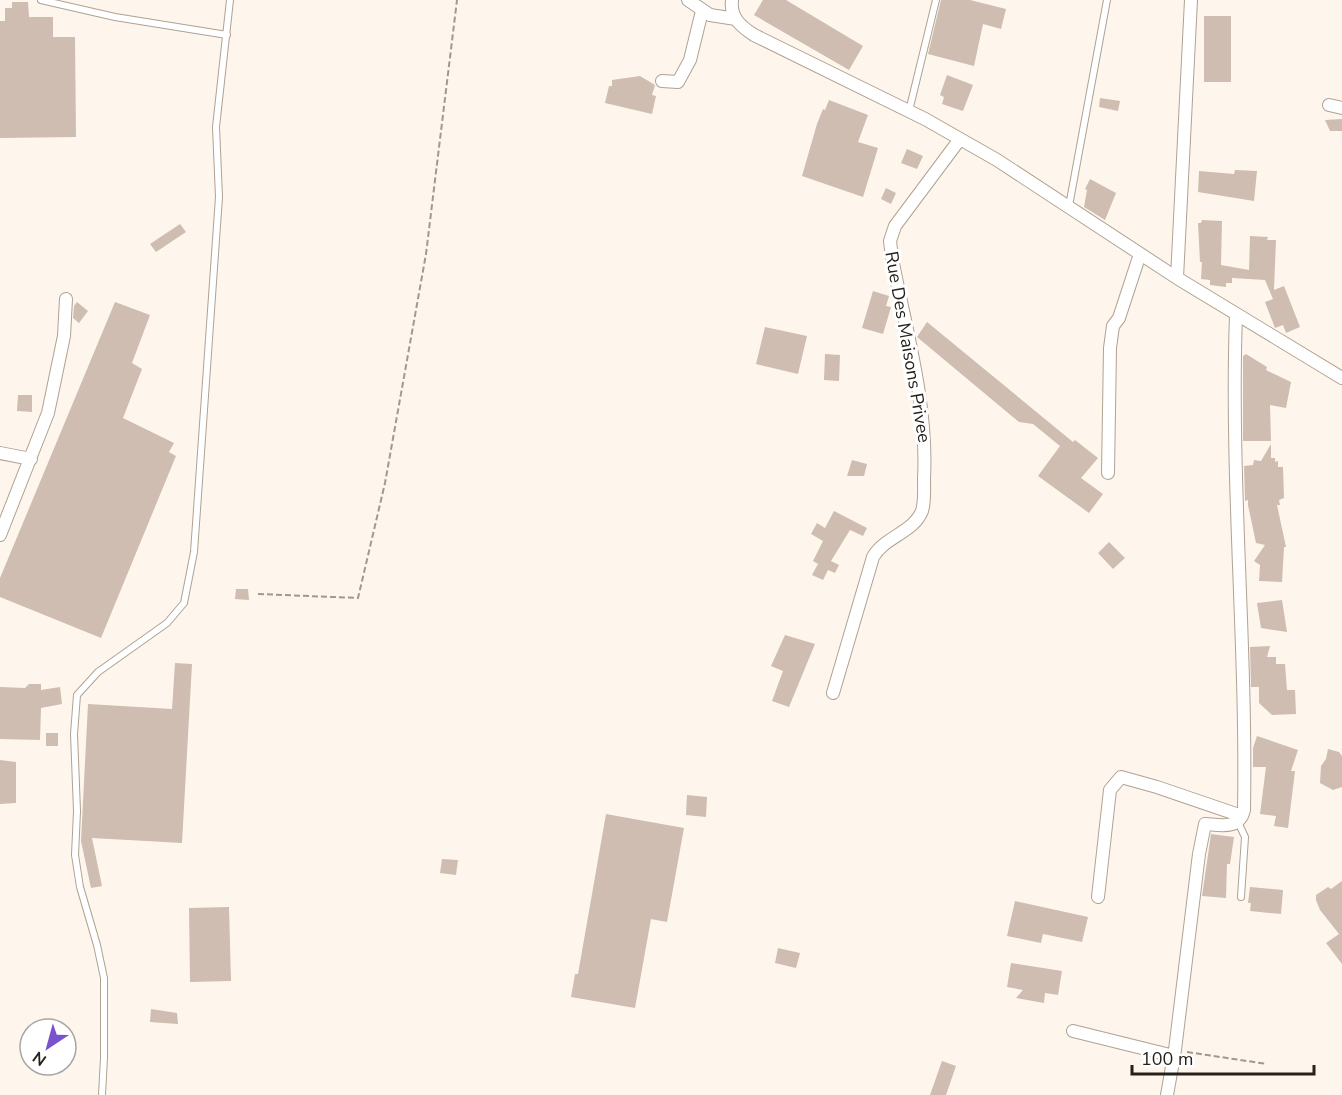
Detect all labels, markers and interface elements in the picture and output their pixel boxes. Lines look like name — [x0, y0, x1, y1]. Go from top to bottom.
street label: Rue Des Maisons Privee — [879, 249, 937, 445]
north arrow — [18, 1017, 78, 1077]
scale bar — [1132, 1038, 1314, 1076]
text: N — [28, 1046, 51, 1071]
text: 100 m — [1141, 1047, 1193, 1071]

